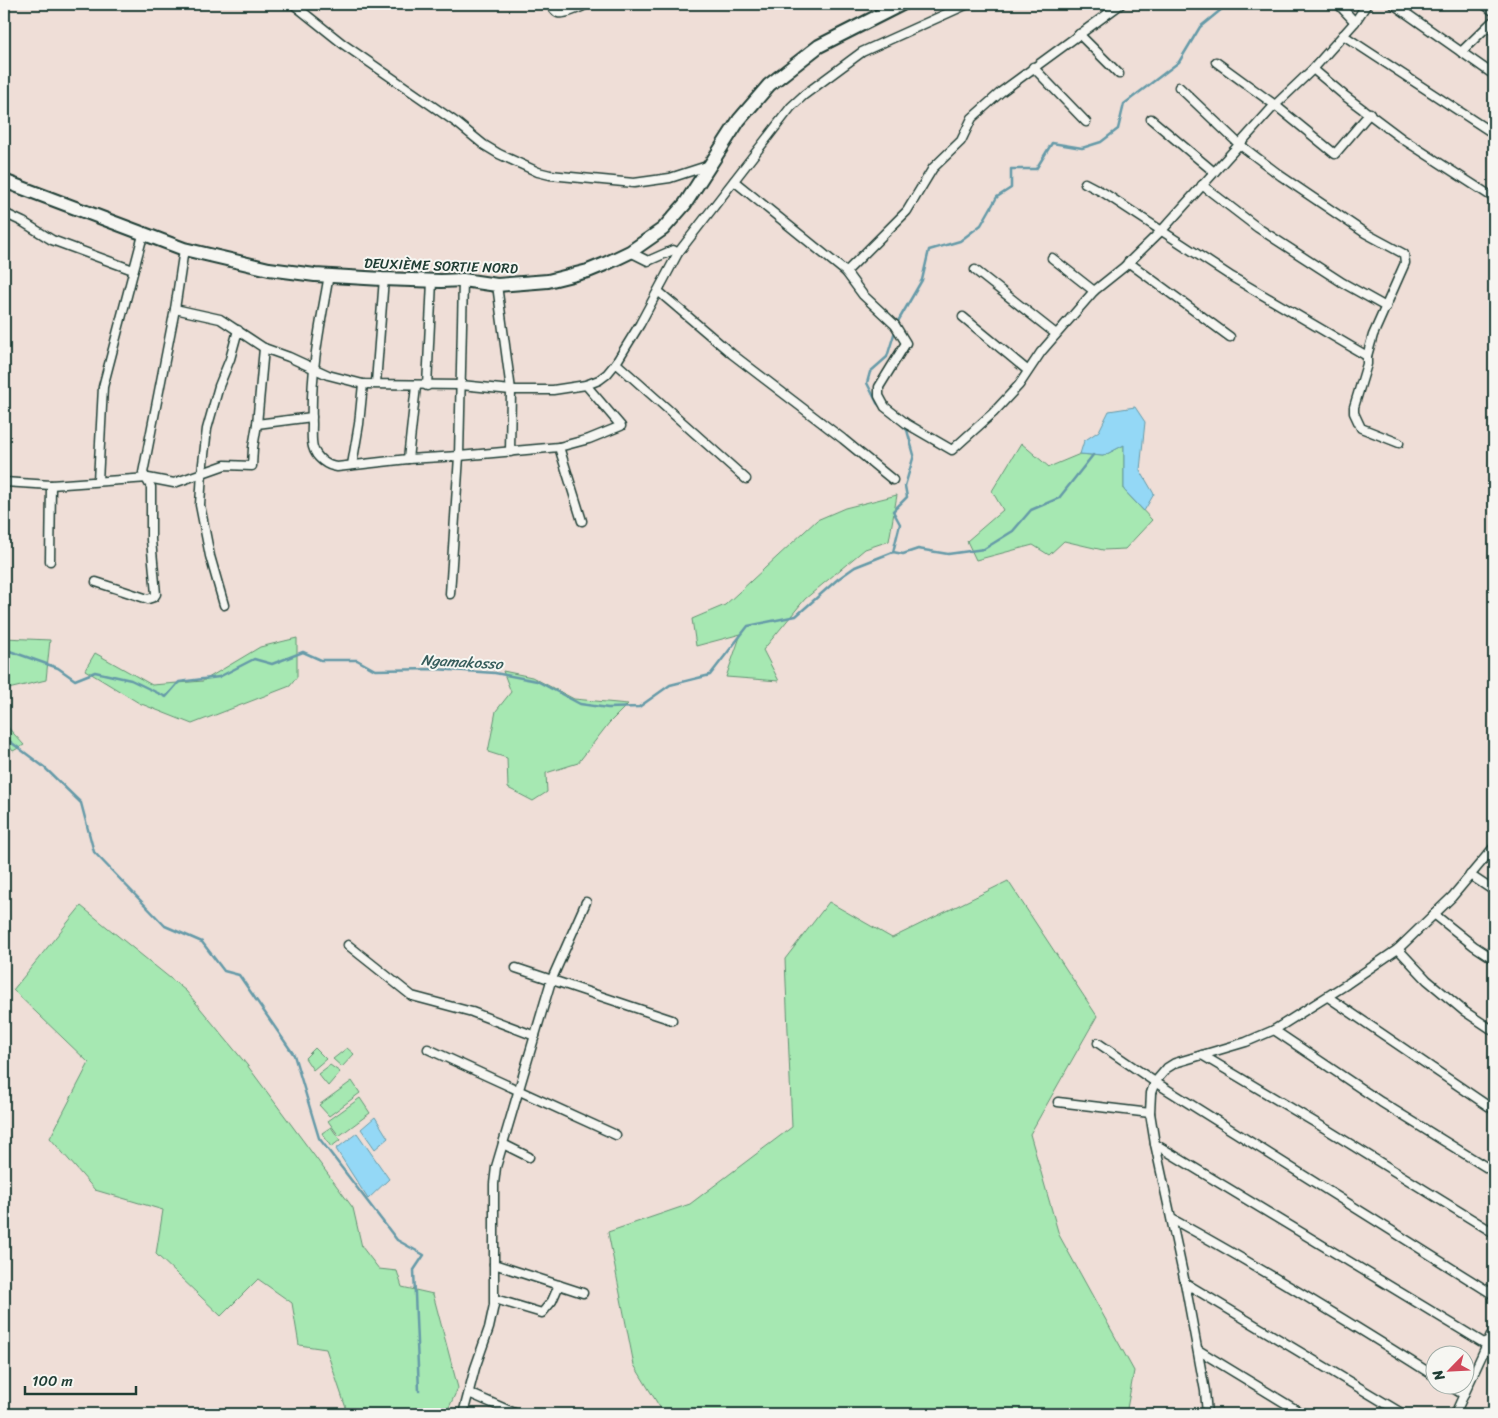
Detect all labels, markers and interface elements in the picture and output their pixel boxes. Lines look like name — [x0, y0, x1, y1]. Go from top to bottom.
street label: DEUXIÈME SORTIE NORD — [364, 251, 519, 281]
water label: Ngamakosso — [421, 647, 505, 677]
north arrow — [1426, 1346, 1476, 1396]
scale bar — [25, 1363, 136, 1395]
text: N — [1425, 1365, 1452, 1386]
text: 100 m — [32, 1368, 73, 1394]

